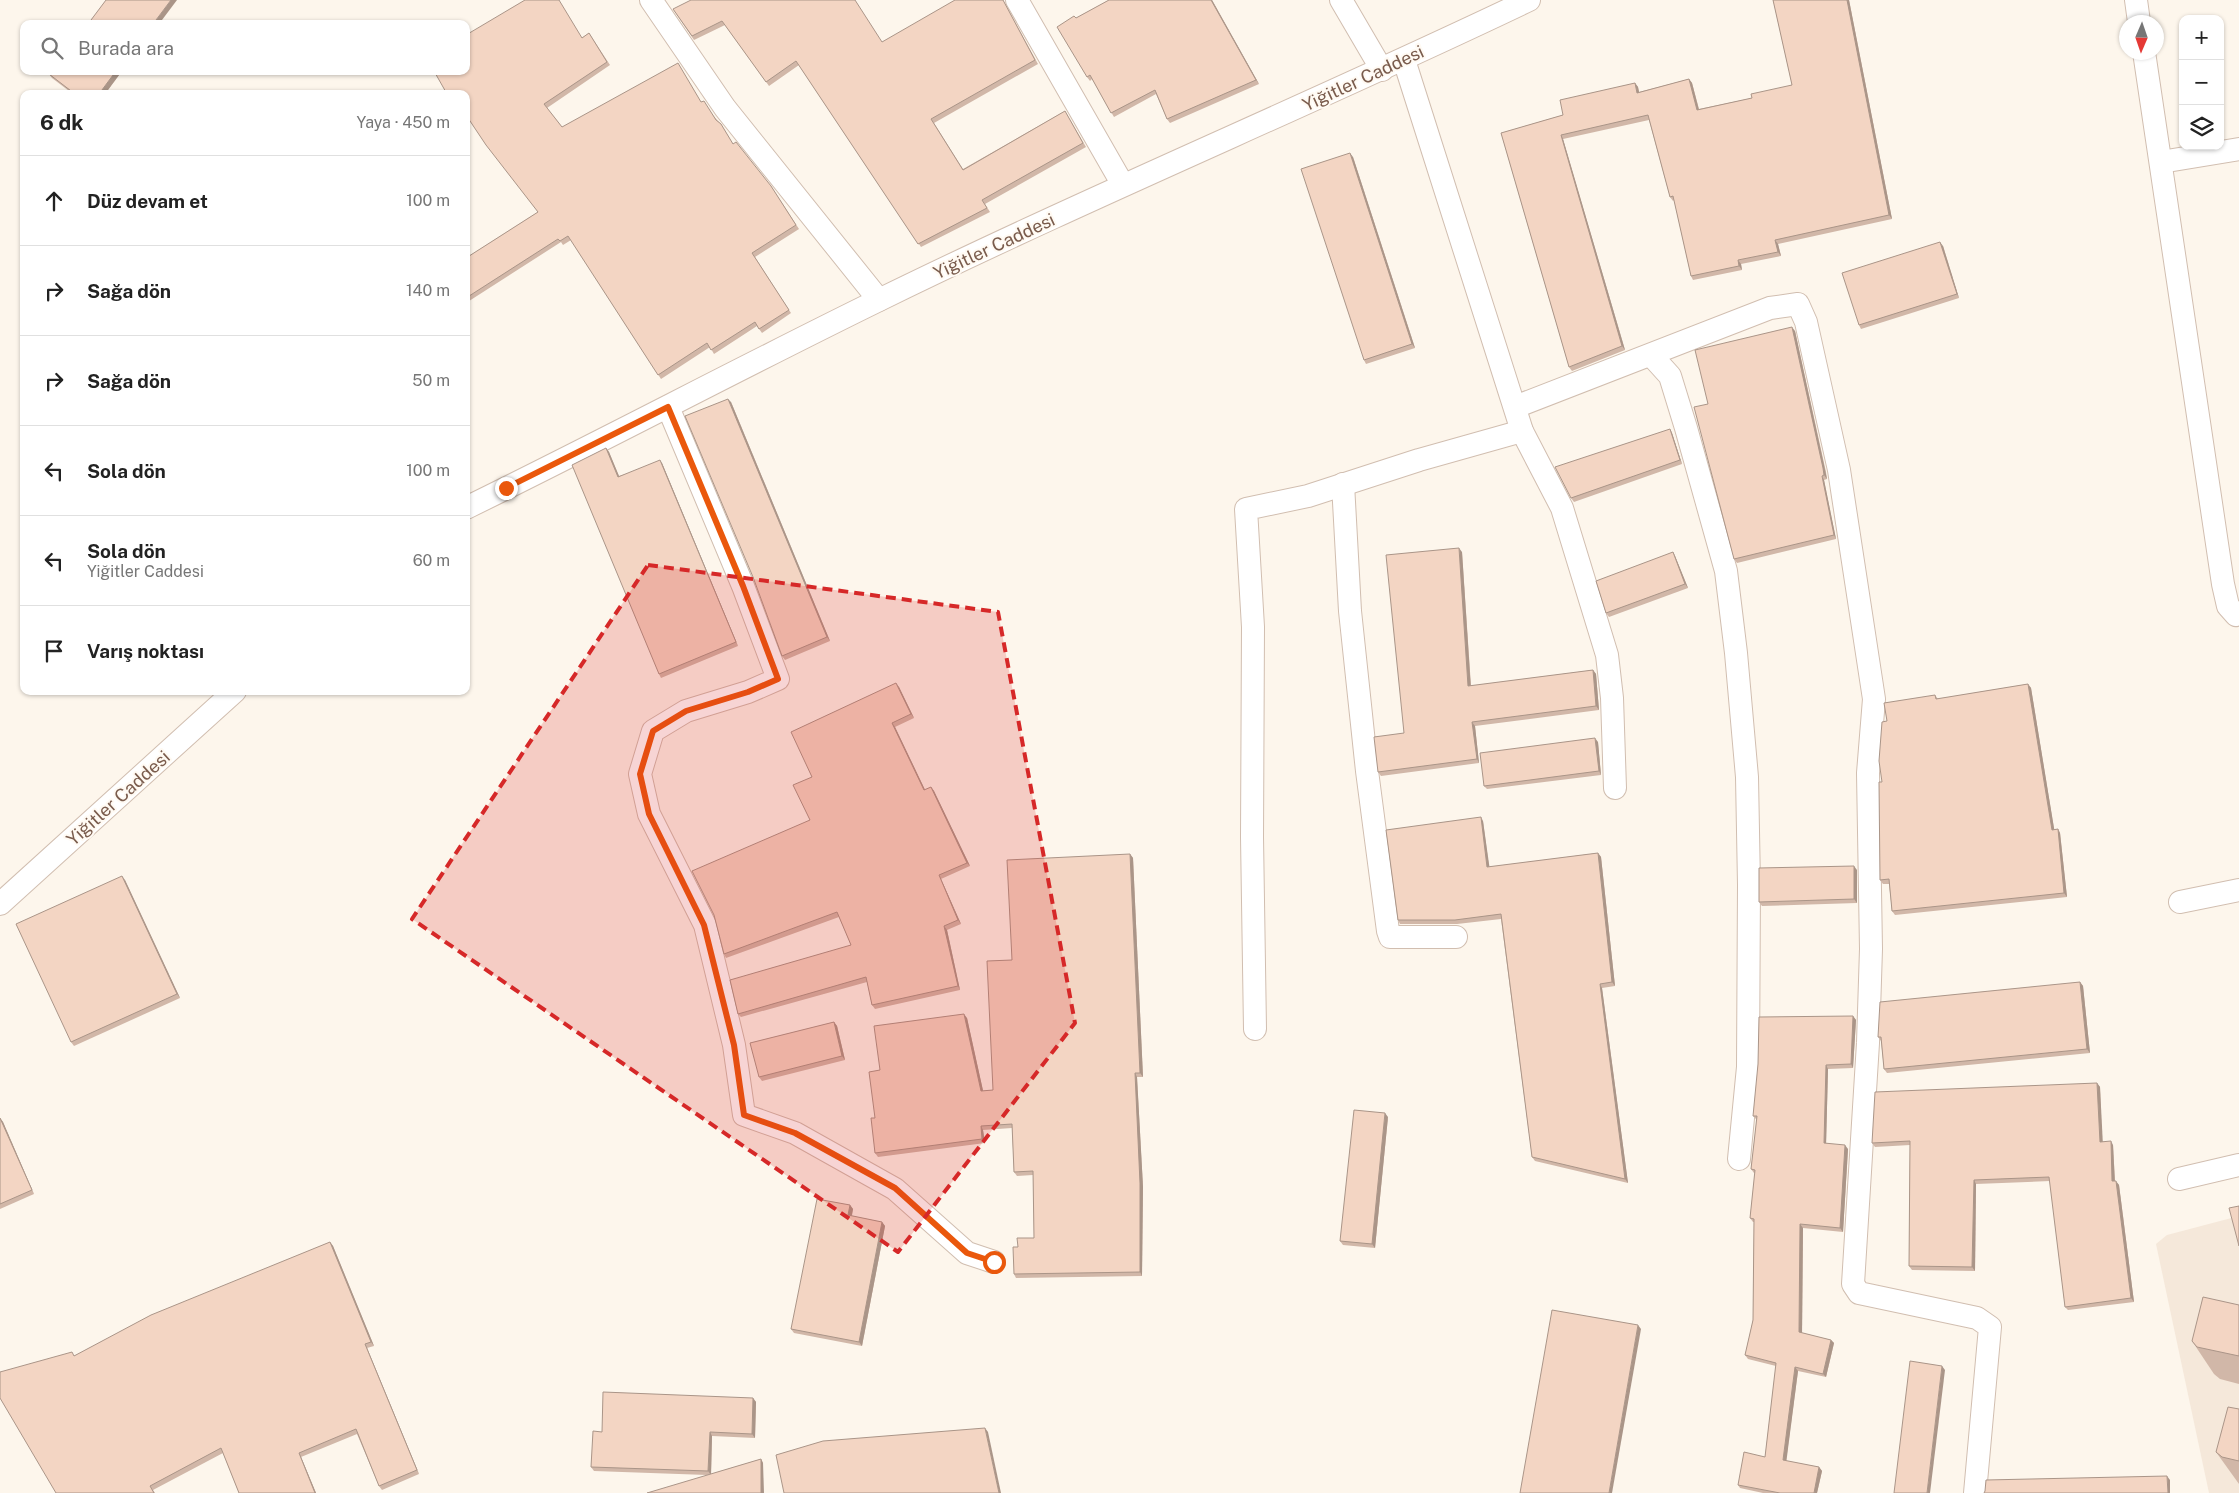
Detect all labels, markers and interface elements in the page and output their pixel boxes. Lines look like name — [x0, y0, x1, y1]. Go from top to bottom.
north arrow — [2119, 15, 2164, 60]
map controls — [2179, 15, 2224, 150]
button: + — [2179, 15, 2224, 60]
search box — [20, 20, 470, 75]
icon: search — [38, 34, 66, 62]
text: Burada ara — [78, 37, 174, 59]
street label: Yiğitler Caddesi — [1299, 41, 1427, 115]
button: − — [2179, 60, 2224, 105]
button: layers — [2179, 105, 2224, 150]
text: 6 dk — [40, 110, 84, 135]
text: Yaya · 450 m — [356, 113, 450, 132]
icon: ahead — [40, 187, 68, 215]
text: Düz devam et — [87, 190, 208, 212]
text: 100 m — [406, 191, 450, 210]
street label: Yiğitler Caddesi — [930, 209, 1058, 283]
icon: right — [40, 277, 68, 305]
text: Sağa dön — [87, 280, 171, 302]
text: 140 m — [406, 281, 450, 300]
icon: right — [40, 367, 68, 395]
text: Sağa dön — [87, 370, 171, 392]
text: 50 m — [412, 371, 450, 390]
icon: left — [40, 457, 68, 485]
text: Sola dön — [87, 460, 166, 482]
text: 100 m — [406, 461, 450, 480]
route end — [495, 477, 518, 500]
text: Sola dön — [87, 540, 166, 562]
icon: left — [40, 547, 68, 575]
text: 60 m — [413, 551, 450, 570]
text: Yiğitler Caddesi — [87, 562, 204, 581]
icon: arrive — [40, 637, 68, 665]
text: Varış noktası — [87, 640, 204, 662]
street label: Yiğitler Caddesi — [62, 746, 174, 850]
route start — [983, 1251, 1006, 1274]

